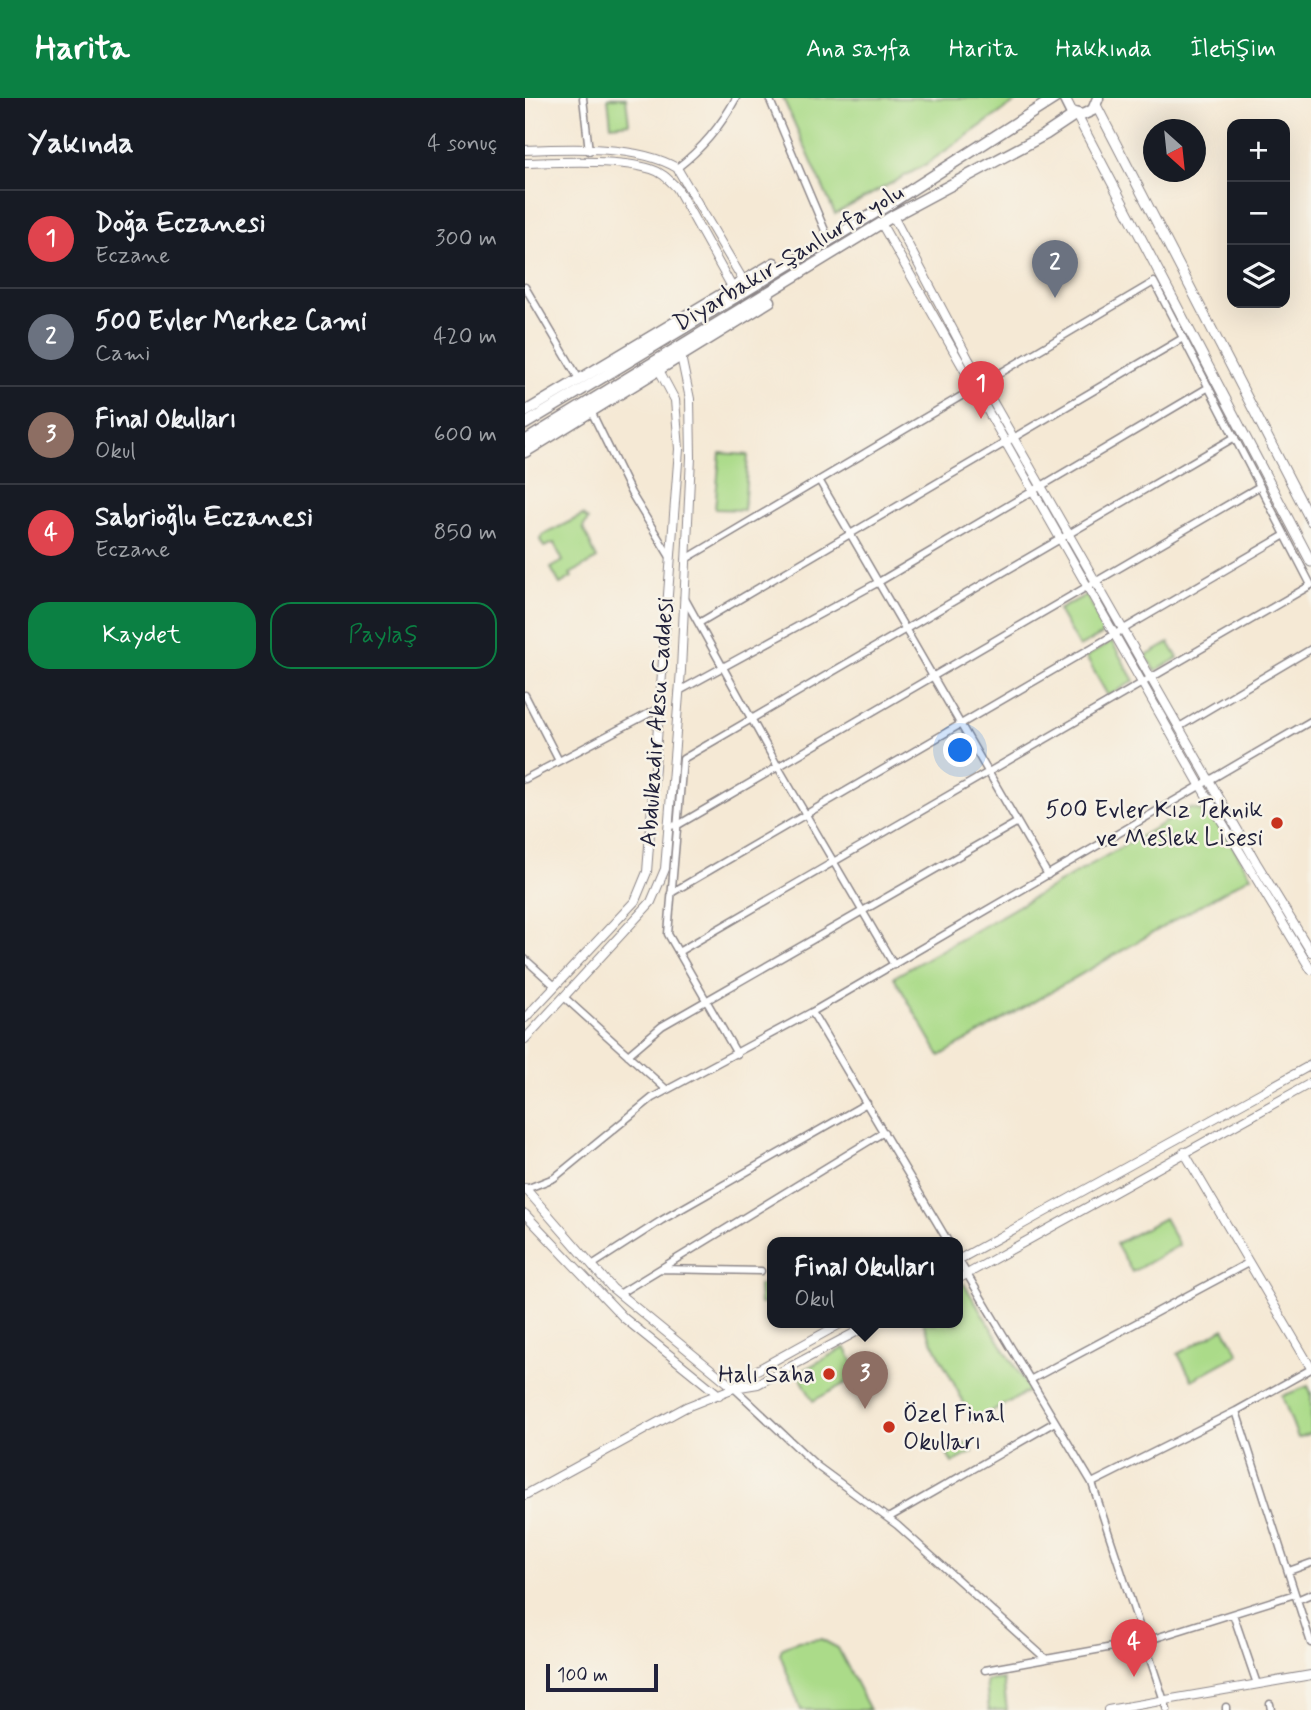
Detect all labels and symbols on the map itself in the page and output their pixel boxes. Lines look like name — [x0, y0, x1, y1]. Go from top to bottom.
north arrow — [1143, 119, 1206, 182]
street label: Diyarbakır-Şanlıurfa yolu — [668, 177, 910, 339]
pin: 2 — [1032, 240, 1078, 298]
pin: 1 — [958, 361, 1004, 419]
street label: Abdulkadir Aksu Caddesi — [633, 596, 682, 848]
your location — [943, 733, 977, 767]
place label: 500 Evler Kız Teknik ve Meslek Lisesi — [1045, 795, 1263, 854]
marker: 500 Evler Kız Teknik ve Meslek Lisesi — [1269, 815, 1285, 831]
pin: 3 — [842, 1351, 888, 1409]
place label: Halı Saha — [718, 1360, 815, 1391]
marker: Halı Saha — [821, 1366, 837, 1382]
place label: Özel Final Okulları — [903, 1399, 1005, 1458]
marker: Özel Final Okulları — [881, 1419, 897, 1435]
pin: 4 — [1111, 1619, 1157, 1677]
scale bar — [546, 1661, 658, 1693]

